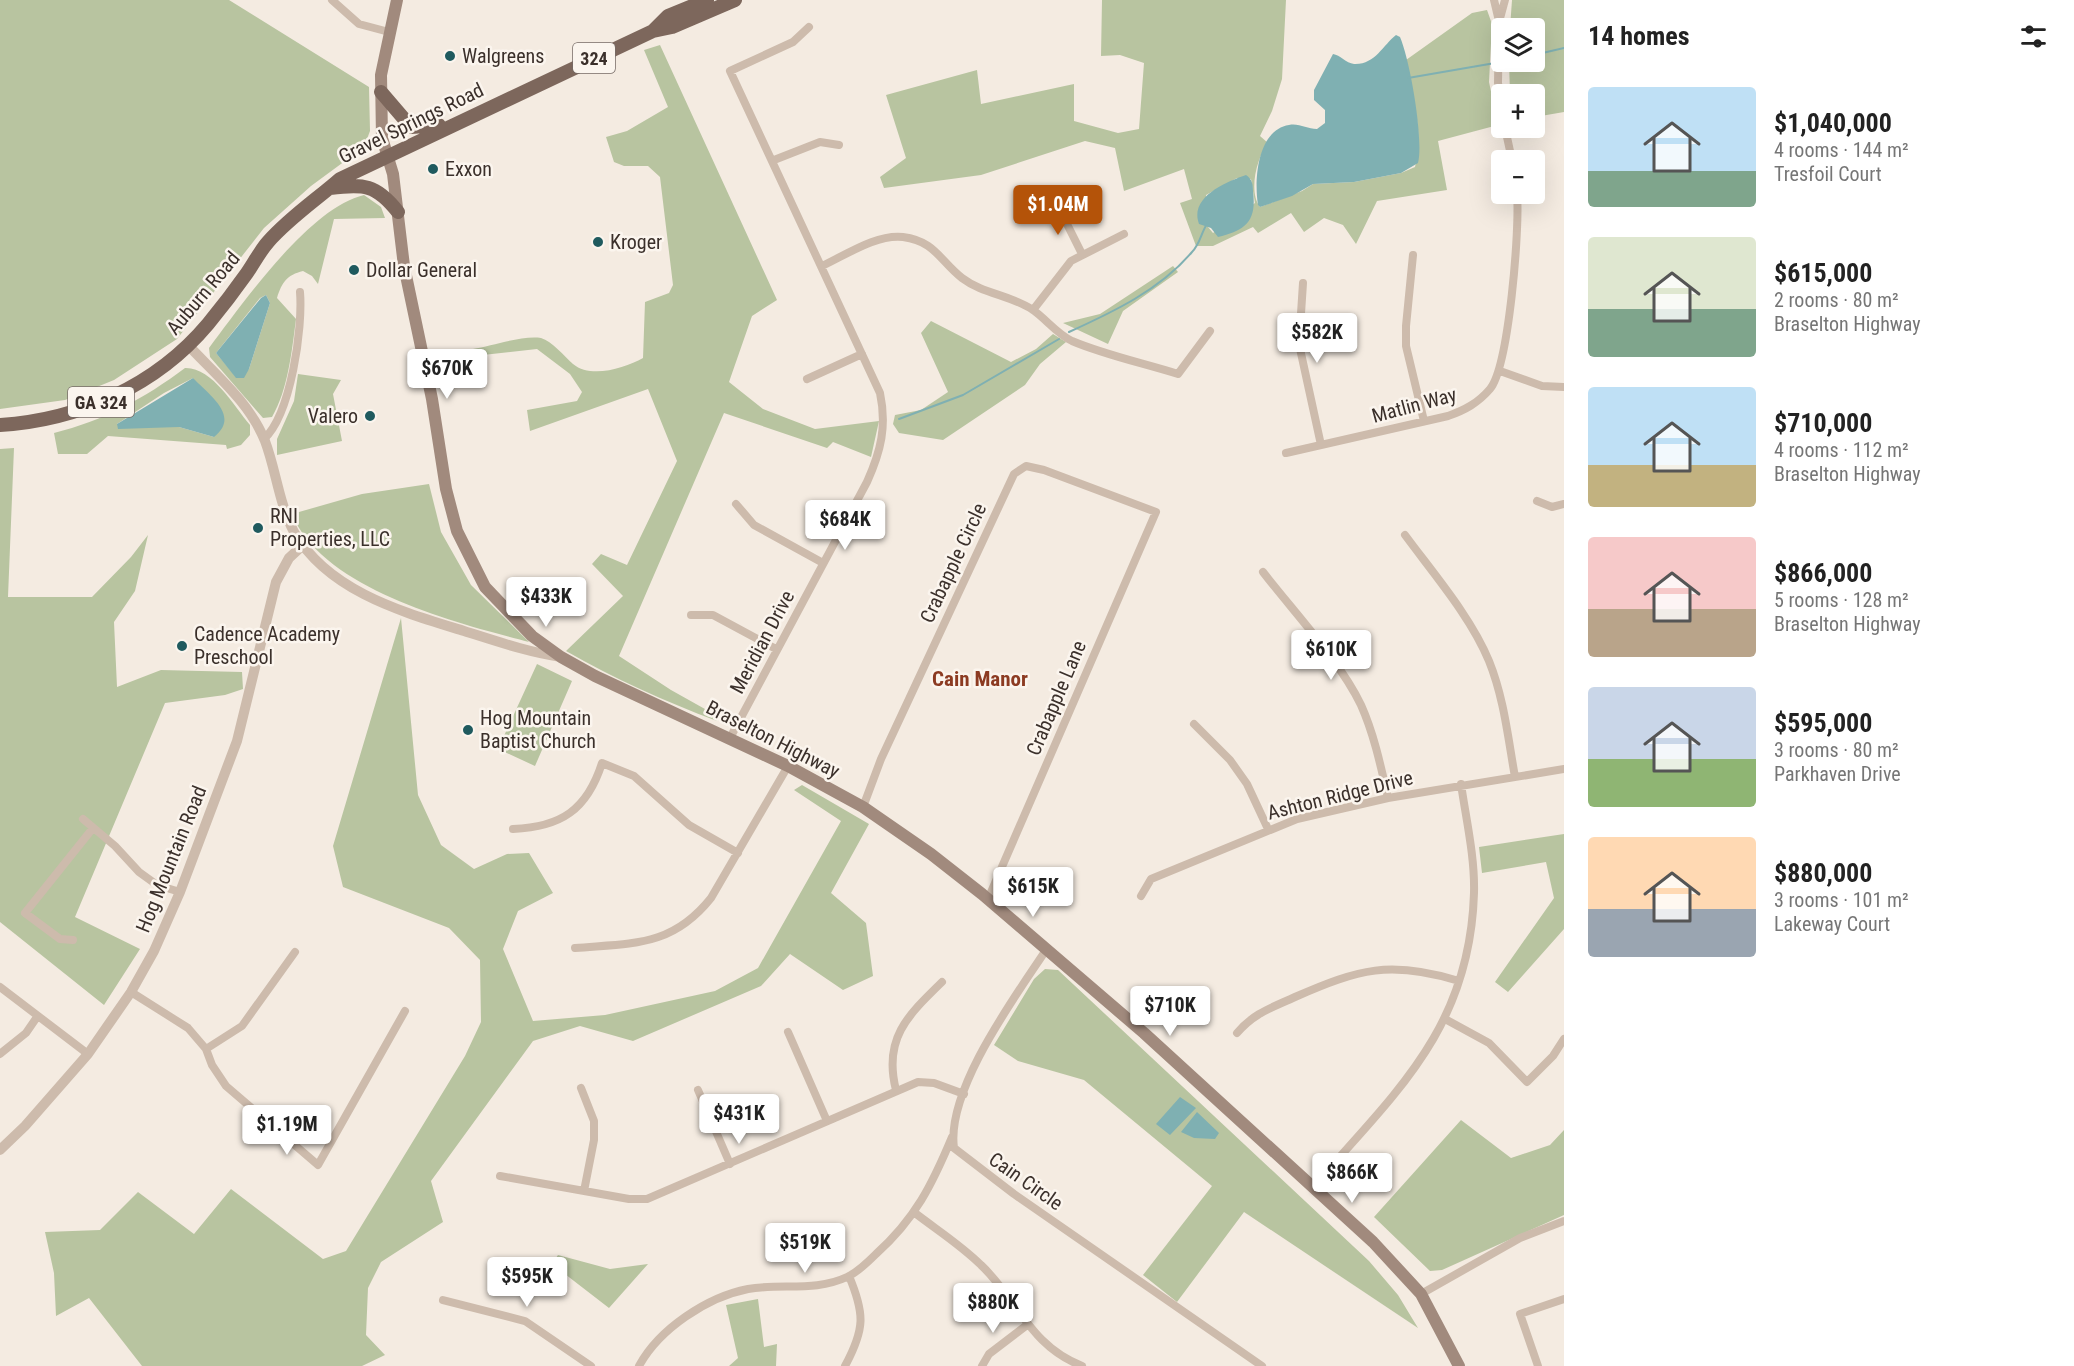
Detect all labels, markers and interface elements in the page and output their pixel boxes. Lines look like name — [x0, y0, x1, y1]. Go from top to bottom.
map controls — [1491, 18, 1545, 204]
button: layers — [1491, 18, 1545, 72]
icon: filters — [2017, 20, 2050, 53]
text: 14 homes — [1588, 21, 1690, 51]
road number: 324 — [573, 43, 615, 73]
place label: Walgreens — [462, 44, 544, 68]
marker: Walgreens — [443, 49, 457, 63]
street label: Gravel Springs Road — [335, 78, 487, 168]
button: + — [1491, 84, 1545, 138]
text: $1,040,000 — [1774, 108, 1892, 138]
icon: home — [1636, 111, 1708, 183]
text: 4 rooms · 144 m² — [1774, 138, 1909, 162]
button: − — [1491, 150, 1545, 204]
place label: Exxon — [445, 157, 492, 181]
marker: Exxon — [426, 162, 440, 176]
text: Tresfoil Court — [1774, 162, 1882, 186]
pin: $1.04M — [1009, 185, 1107, 236]
text: $1.04M — [1027, 192, 1089, 216]
place label: Kroger — [610, 230, 662, 254]
marker: Kroger — [591, 235, 605, 249]
street label: Auburn Road — [161, 247, 245, 339]
place label: Dollar General — [366, 258, 477, 282]
text: $615,000 — [1774, 258, 1872, 288]
icon: home — [1636, 261, 1708, 333]
marker: Dollar General — [347, 263, 361, 277]
text: 2 rooms · 80 m² — [1774, 288, 1899, 312]
text: Braselton Highway — [1774, 312, 1921, 336]
pin: $582K — [1275, 313, 1359, 364]
text: $582K — [1291, 320, 1343, 344]
pin: $670K — [405, 349, 489, 400]
text: $670K — [421, 356, 473, 380]
street label: Matlin Way — [1369, 382, 1459, 428]
road number: GA 324 — [68, 387, 134, 417]
place label: Valero — [308, 404, 358, 428]
text: $710,000 — [1774, 408, 1872, 438]
marker: Valero — [363, 409, 377, 423]
icon: home — [1636, 411, 1708, 483]
text: 4 rooms · 112 m² — [1774, 438, 1909, 462]
text: Braselton Highway — [1774, 462, 1921, 486]
street label: Crabapple Circle — [915, 499, 991, 627]
pin: $684K — [803, 500, 887, 551]
place label: RNI Properties, LLC — [270, 504, 390, 551]
text: $684K — [819, 507, 871, 531]
marker: RNI Properties, LLC — [251, 521, 265, 535]
text: $866,000 — [1774, 558, 1872, 588]
icon: home — [1636, 561, 1708, 633]
pin: $433K — [504, 577, 588, 628]
text: $433K — [520, 584, 572, 608]
street label: Meridian Drive — [725, 586, 799, 698]
text: 5 rooms · 128 m² — [1774, 588, 1909, 612]
text: Braselton Highway — [1774, 612, 1921, 636]
place label: Cadence Academy Preschool — [194, 622, 340, 669]
pin: $610K — [1289, 630, 1373, 681]
street label: Crabapple Lane — [1021, 637, 1091, 759]
text: $610K — [1305, 637, 1357, 661]
marker: Cadence Academy Preschool — [175, 639, 189, 653]
district label: Cain Manor — [932, 667, 1028, 691]
street label: Braselton Highway — [702, 695, 844, 783]
place label: Hog Mountain Baptist Church — [480, 706, 596, 753]
text: $595,000 — [1774, 708, 1872, 738]
icon: home — [1636, 711, 1708, 783]
marker: Hog Mountain Baptist Church — [461, 723, 475, 737]
text: 3 rooms · 80 m² — [1774, 738, 1899, 762]
text: Parkhaven Drive — [1774, 762, 1901, 786]
street label: Ashton Ridge Drive — [1265, 765, 1415, 825]
street label: Hog Mountain Road — [131, 782, 211, 936]
text: $880,000 — [1774, 858, 1872, 888]
icon: home — [1636, 861, 1708, 933]
pin: $615K — [991, 867, 1075, 918]
text: $615K — [1007, 874, 1059, 898]
text: 3 rooms · 101 m² — [1774, 888, 1909, 912]
text: Lakeway Court — [1774, 912, 1890, 936]
pin: $710K — [1128, 986, 1212, 1037]
text: $710K — [1144, 993, 1196, 1017]
pin: $431K — [697, 1094, 781, 1145]
text: $431K — [713, 1101, 765, 1125]
pin: $1.19M — [238, 1105, 336, 1156]
text: $1.19M — [256, 1112, 318, 1136]
street label: Cain Circle — [984, 1147, 1068, 1215]
pin: $866K — [1310, 1153, 1394, 1204]
text: $866K — [1326, 1160, 1378, 1184]
pin: $519K — [763, 1223, 847, 1274]
text: $519K — [779, 1230, 831, 1254]
pin: $595K — [485, 1257, 569, 1308]
text: $595K — [501, 1264, 553, 1288]
pin: $880K — [951, 1283, 1035, 1334]
text: $880K — [967, 1290, 1019, 1314]

